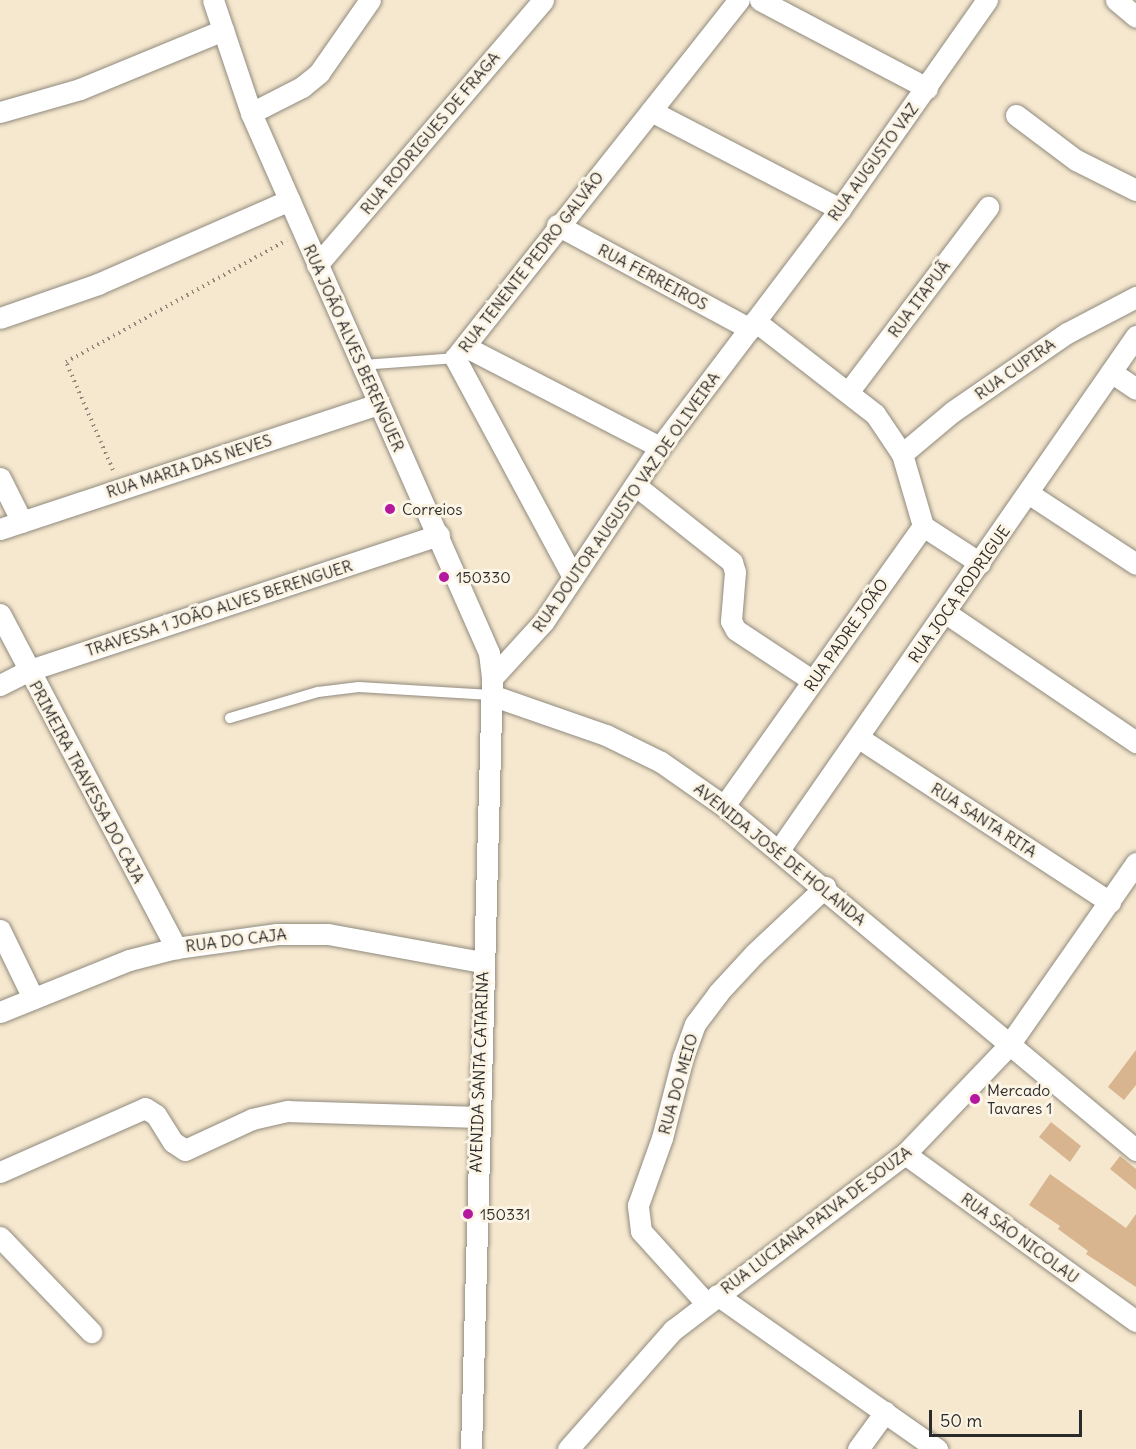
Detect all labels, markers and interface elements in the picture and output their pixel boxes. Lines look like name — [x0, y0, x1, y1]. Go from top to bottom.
street label: RUA RODRIGUES DE FRAGA — [356, 48, 504, 218]
street label: RUA AUGUSTO VAZ — [824, 99, 922, 225]
street label: RUA TENENTE PEDRO GALVÃO — [454, 168, 608, 356]
street label: RUA FERREIROS — [595, 240, 711, 314]
street label: RUA JOÃO ALVES BERENGUER — [300, 241, 408, 455]
street label: RUA ITAPUÃ — [884, 257, 954, 341]
street label: RUA CUPIRA — [971, 334, 1059, 404]
street label: RUA DOUTOR AUGUSTO VAZ DE OLIVEIRA — [528, 368, 724, 636]
street label: RUA MARIA DAS NEVES — [104, 430, 274, 502]
place label: Correios — [402, 499, 462, 519]
marker: Correios — [383, 502, 397, 516]
street label: RUA JOCA RODRIGUE — [904, 522, 1014, 666]
street label: TRAVESSA 1 JOÃO ALVES BERENGUER — [83, 556, 355, 660]
place label: 150330 — [456, 567, 511, 587]
marker: 150330 — [437, 570, 451, 584]
street label: RUA PADRE JOÃO — [800, 575, 892, 695]
street label: PRIMEIRA TRAVESSA DO CAJA — [25, 677, 149, 887]
street label: AVENIDA JOSÉ DE HOLANDA — [690, 779, 870, 929]
street label: RUA SANTA RITA — [927, 779, 1041, 861]
street label: RUA DO CAJA — [184, 924, 288, 956]
street label: AVENIDA SANTA CATARINA — [466, 971, 492, 1173]
street label: RUA DO MEIO — [654, 1031, 702, 1137]
place label: Mercado Tavares 1 — [987, 1080, 1052, 1118]
marker: Mercado Tavares 1 — [968, 1092, 982, 1106]
street label: RUA LUCIANA PAIVA DE SOUZA — [717, 1142, 915, 1298]
street label: RUA SÃO NICOLAU — [957, 1189, 1083, 1287]
place label: 150331 — [480, 1204, 530, 1224]
marker: 150331 — [461, 1207, 475, 1221]
scale bar — [932, 1398, 1085, 1436]
text: 50 m — [940, 1409, 982, 1432]

